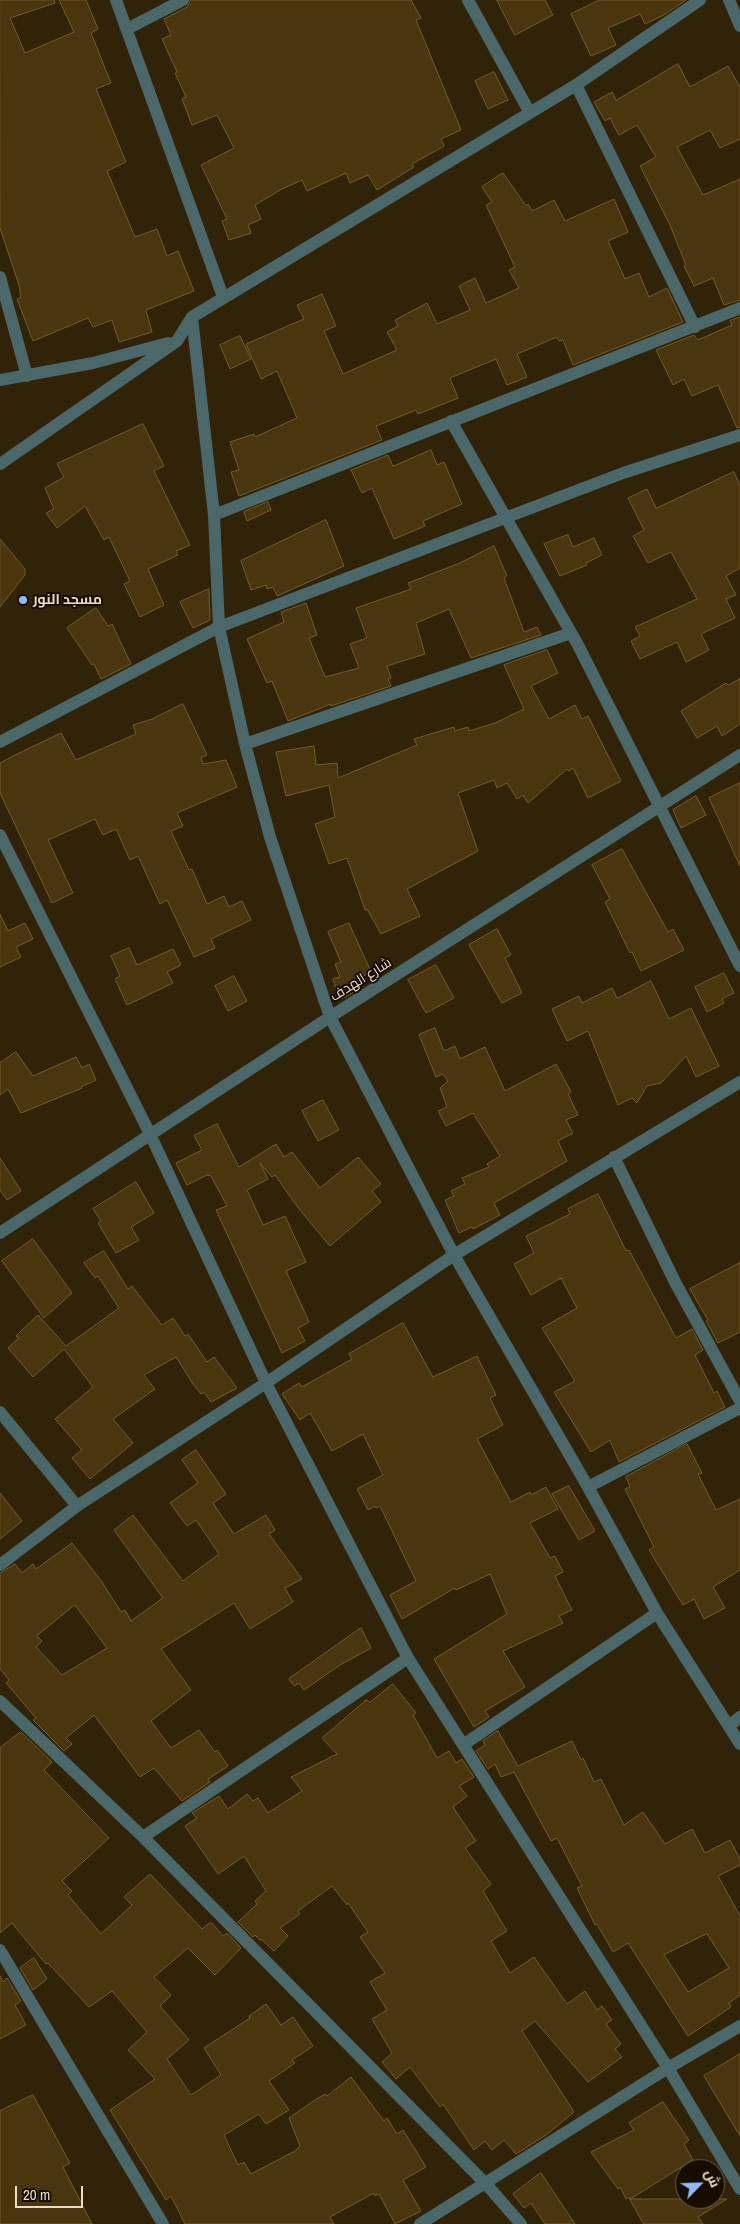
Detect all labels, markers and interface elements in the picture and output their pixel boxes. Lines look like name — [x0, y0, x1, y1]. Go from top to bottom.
place label: مسجد النور — [33, 592, 102, 608]
marker: مسجد النور — [17, 594, 29, 606]
street label: شارع الهدف — [327, 955, 395, 1005]
north arrow — [675, 2159, 725, 2209]
text: ش — [701, 2166, 725, 2190]
scale bar — [18, 2176, 85, 2208]
text: 20 m — [23, 2184, 50, 2205]

